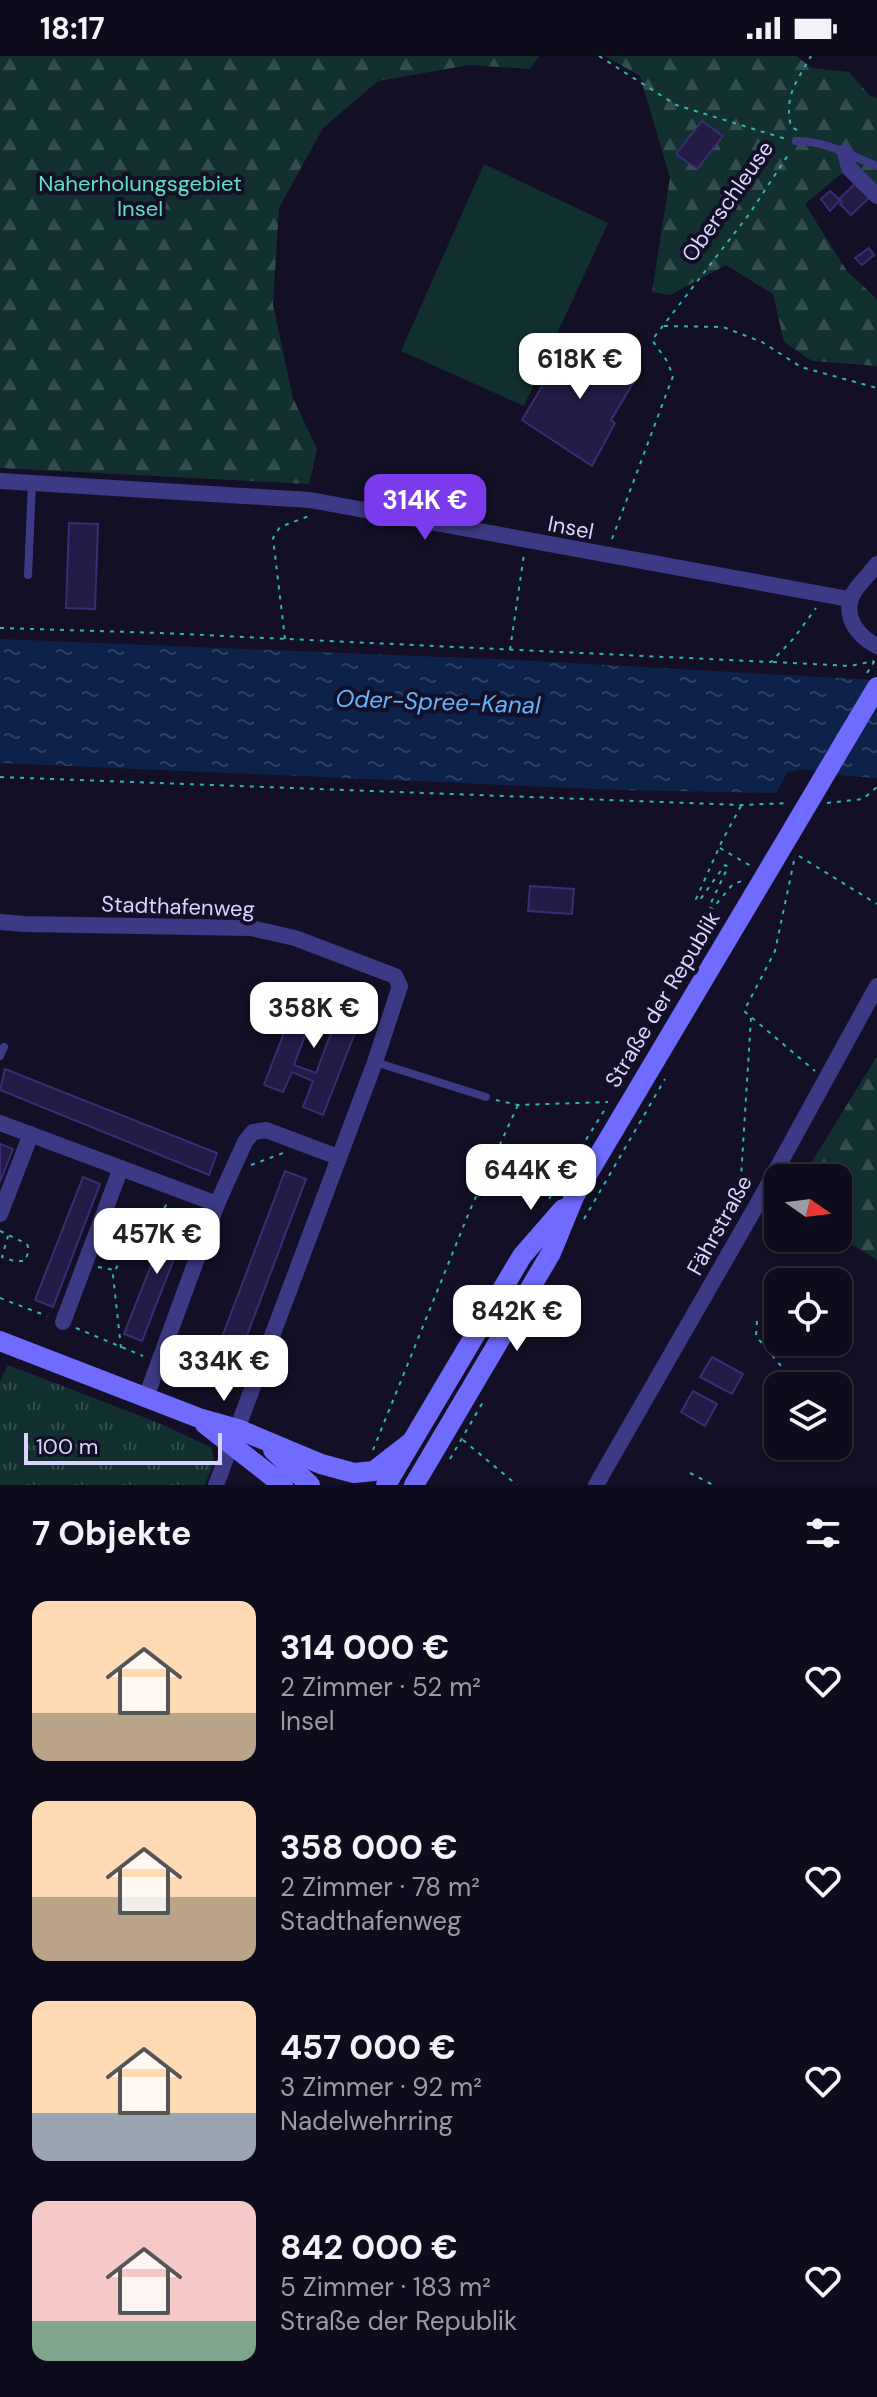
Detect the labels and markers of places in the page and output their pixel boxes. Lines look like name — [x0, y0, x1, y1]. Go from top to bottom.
pin: 618K € — [515, 333, 645, 401]
pin: 314K € — [360, 474, 490, 542]
pin: 358K € — [249, 982, 379, 1050]
pin: 644K € — [466, 1144, 596, 1212]
pin: 457K € — [92, 1208, 222, 1276]
pin: 842K € — [452, 1285, 582, 1353]
pin: 334K € — [159, 1335, 289, 1403]

